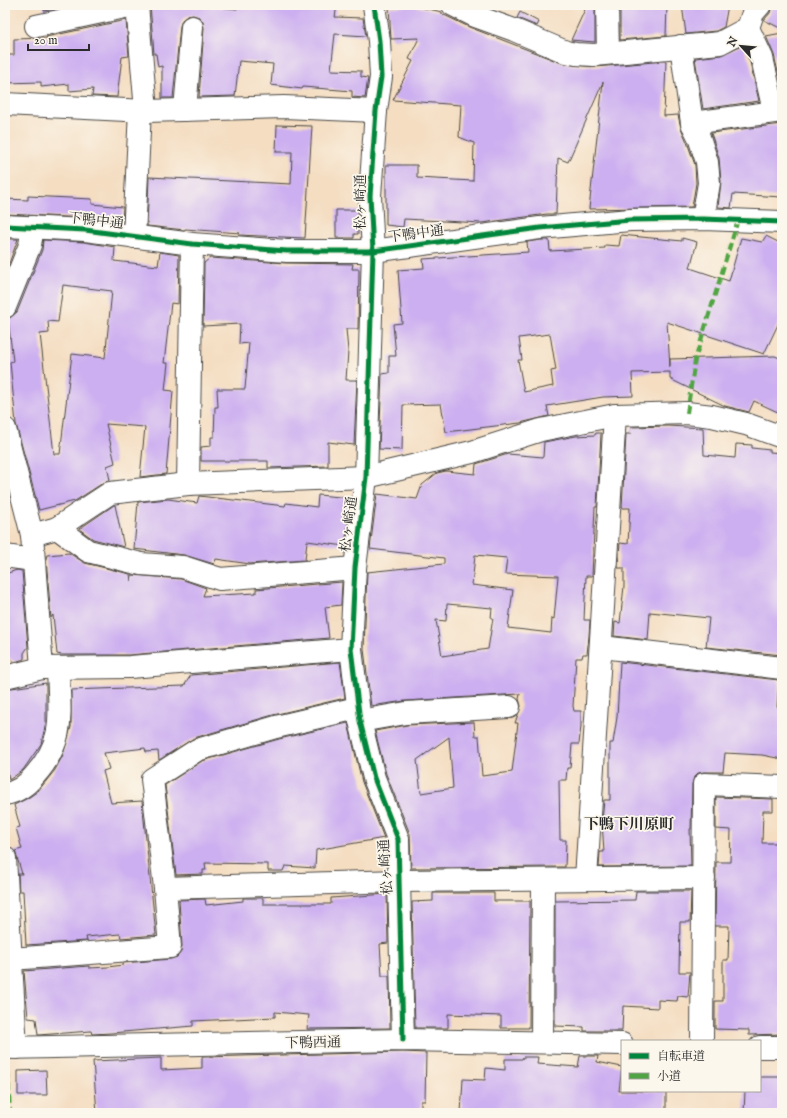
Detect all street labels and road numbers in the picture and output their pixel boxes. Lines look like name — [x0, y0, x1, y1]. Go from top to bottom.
street label: 松ヶ崎通 — [352, 174, 370, 230]
street label: 下鴨中通 — [67, 209, 125, 233]
street label: 下鴨中通 — [387, 221, 445, 247]
street label: 松ヶ崎通 — [337, 495, 361, 553]
street label: 松ヶ崎通 — [375, 838, 397, 895]
street label: 下鴨西通 — [285, 1034, 341, 1052]

